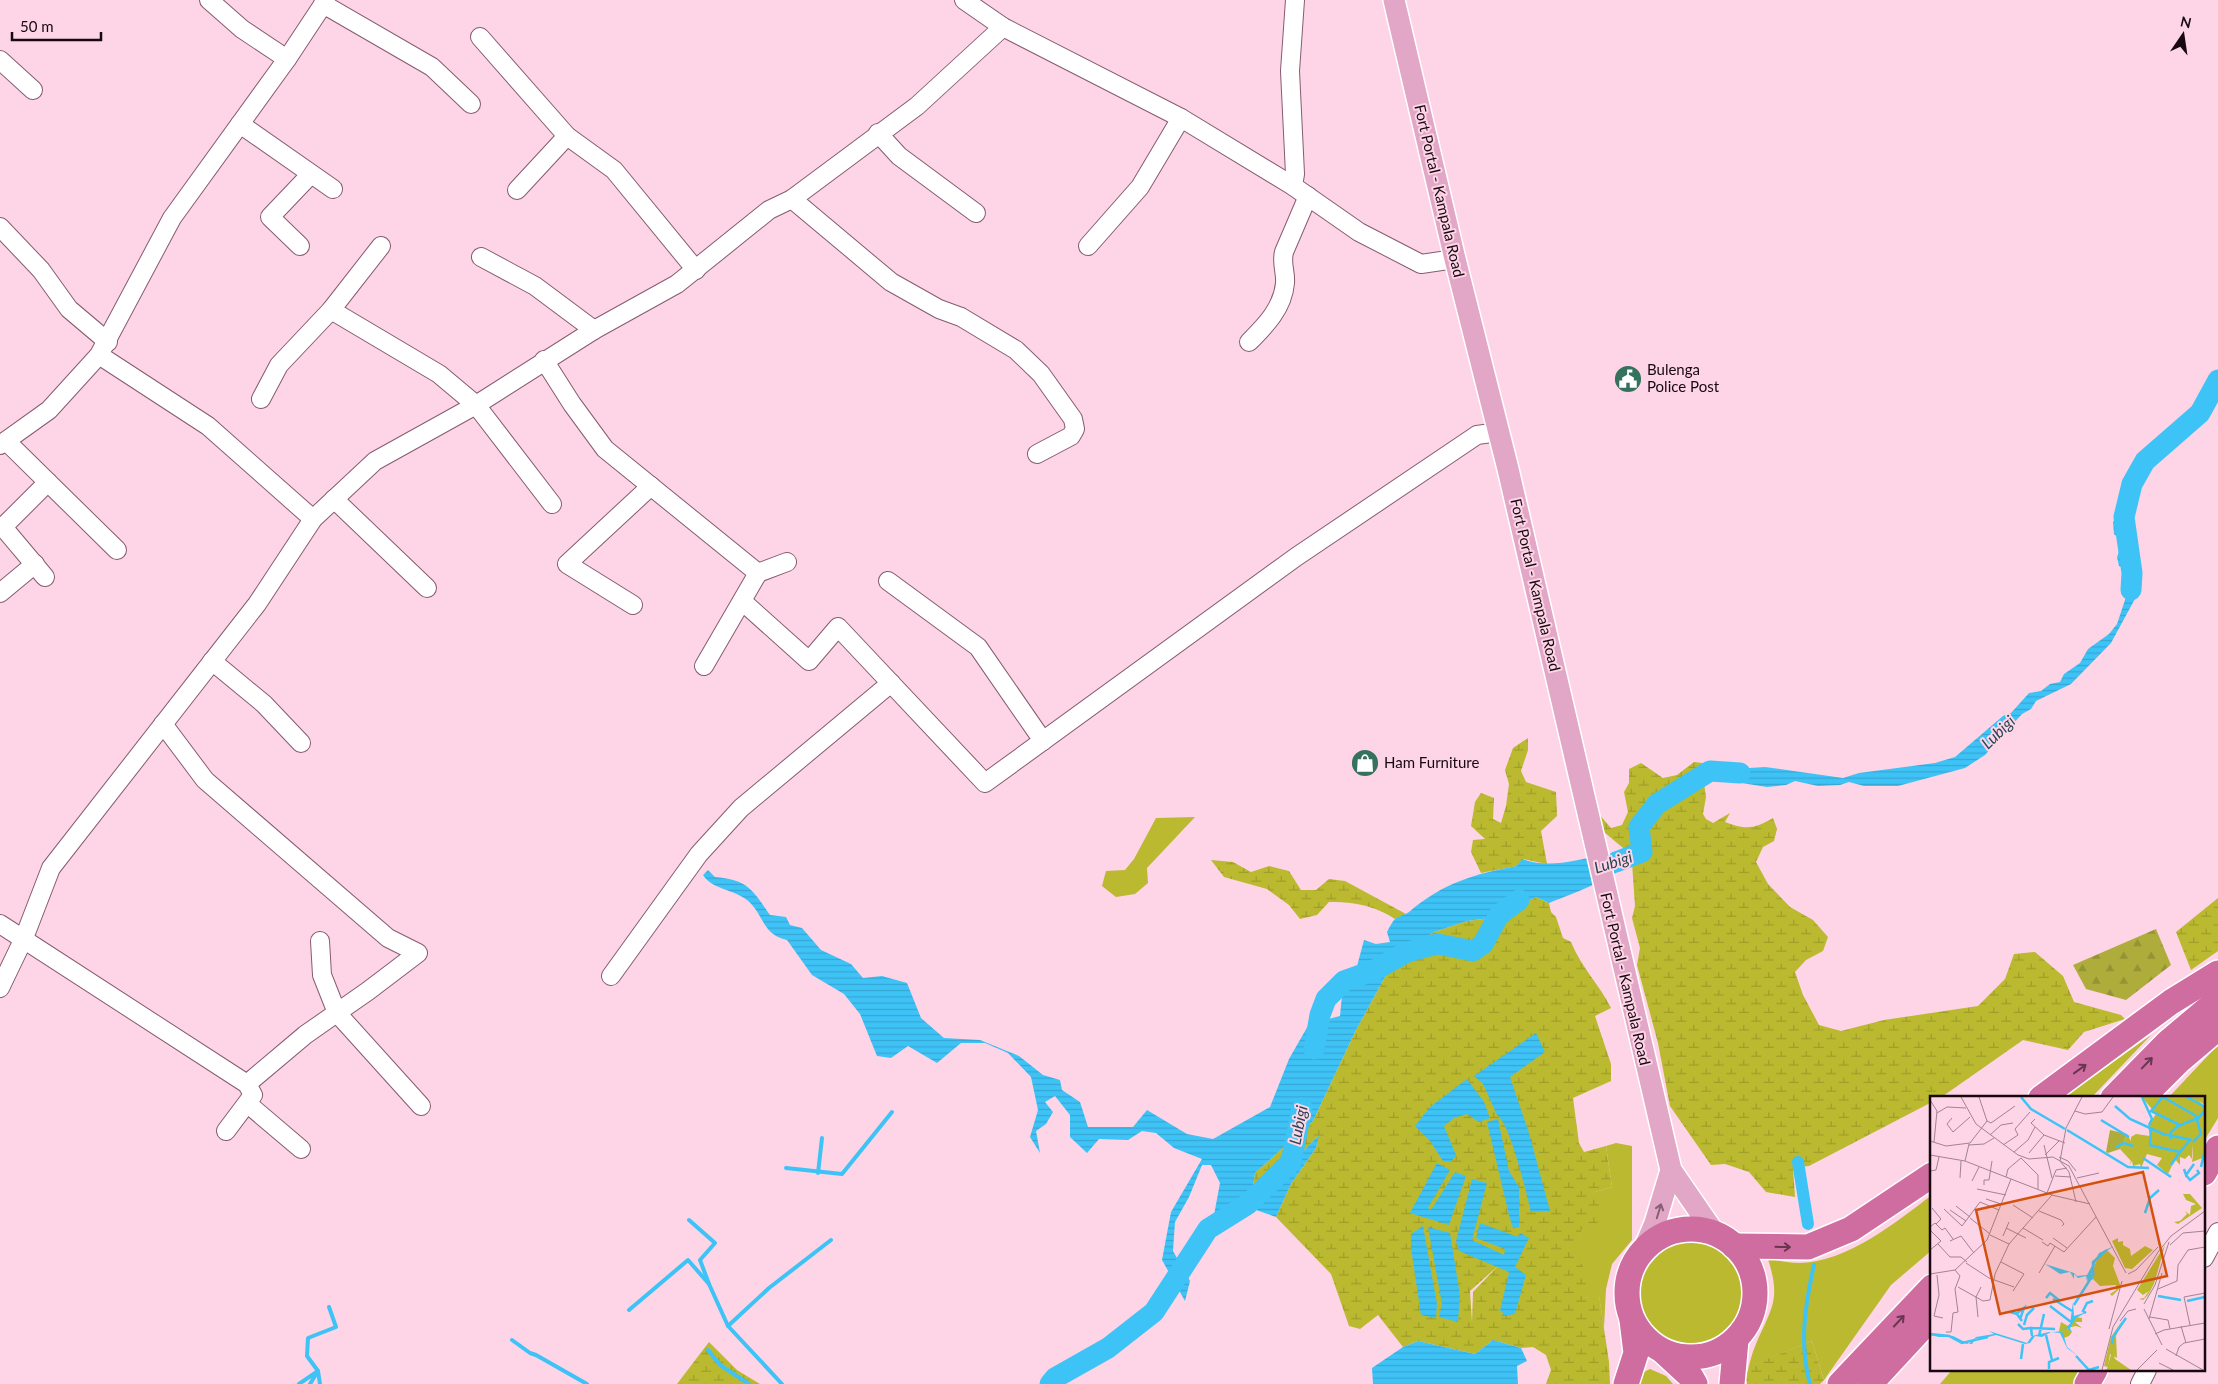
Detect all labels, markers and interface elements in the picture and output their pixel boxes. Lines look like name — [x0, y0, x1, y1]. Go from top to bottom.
scale bar — [12, 10, 101, 42]
north arrow — [2158, 10, 2208, 60]
text: N — [2179, 12, 2193, 31]
text: 50 m — [20, 17, 54, 35]
street label: Fort Portal - Kampala Road — [1411, 103, 1469, 279]
place label: Bulenga Police Post — [1647, 360, 1720, 395]
public building icon: Bulenga Police Post — [1613, 364, 1643, 394]
street label: Fort Portal - Kampala Road — [1507, 497, 1565, 673]
water label: Lubigi — [1977, 711, 2019, 752]
shop icon: Ham Furniture — [1350, 748, 1380, 778]
place label: Ham Furniture — [1384, 753, 1479, 771]
water label: Lubigi — [1591, 846, 1635, 877]
street label: Fort Portal - Kampala Road — [1597, 891, 1655, 1067]
one-way arrow — [2141, 1057, 2153, 1069]
one-way arrow — [2073, 1064, 2087, 1074]
inset map — [1930, 1096, 2206, 1372]
water label: Lubigi — [1284, 1104, 1311, 1146]
one-way arrow — [1655, 1203, 1665, 1219]
one-way arrow — [1775, 1242, 1791, 1251]
one-way arrow — [1893, 1315, 1905, 1328]

